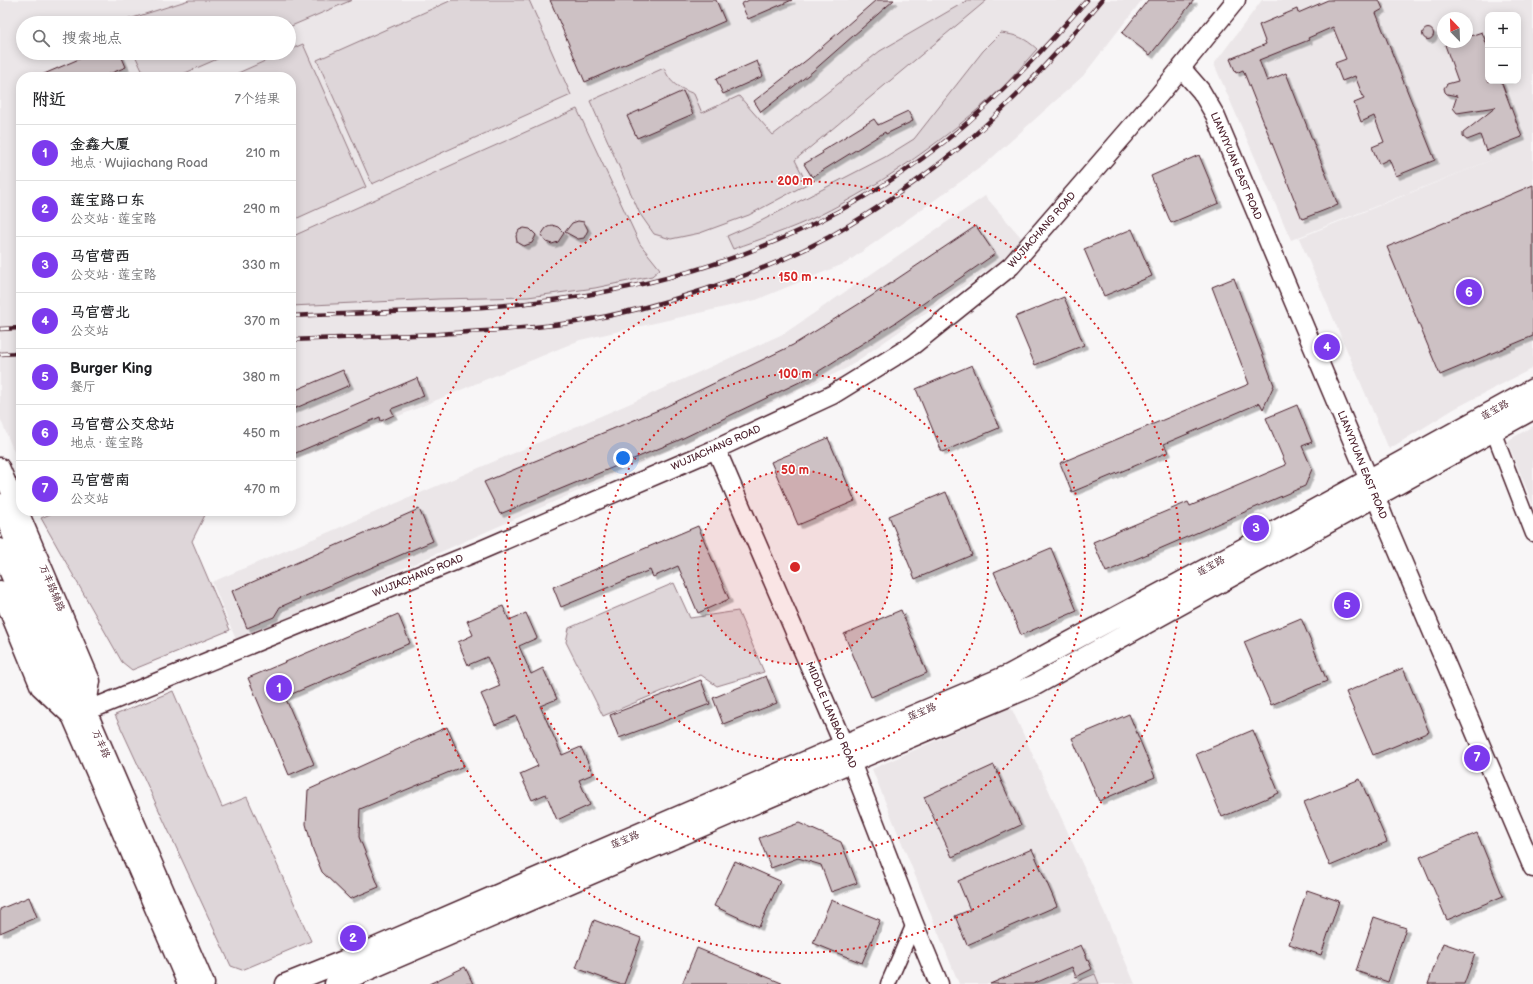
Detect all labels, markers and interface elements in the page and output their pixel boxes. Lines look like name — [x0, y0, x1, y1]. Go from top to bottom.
north arrow — [1437, 12, 1473, 48]
map controls — [1485, 12, 1521, 84]
button: + — [1485, 12, 1521, 48]
search box — [16, 16, 296, 60]
icon: search — [30, 27, 52, 49]
text: 搜索地点 — [62, 29, 122, 48]
button: − — [1485, 48, 1521, 84]
text: 附近 — [32, 90, 66, 110]
text: 7个结果 — [235, 91, 280, 107]
street label: LIANYIYUAN EAST ROAD — [1208, 110, 1264, 222]
text: 金鑫大厦 — [70, 135, 130, 154]
text: 1 — [42, 145, 48, 161]
text: 210 m — [246, 145, 280, 161]
text: 地点 · Wujiachang Road — [70, 155, 208, 171]
text: 200 m — [777, 174, 813, 189]
street label: WUJIACHANG ROAD — [1006, 190, 1078, 270]
text: 莲宝路口东 — [70, 191, 145, 210]
text: 2 — [41, 201, 49, 217]
text: 290 m — [243, 201, 280, 217]
text: 公交站 · 莲宝路 — [70, 211, 156, 227]
text: 马官营西 — [70, 247, 130, 266]
text: 3 — [41, 257, 49, 273]
text: 330 m — [242, 257, 280, 273]
text: 公交站 · 莲宝路 — [70, 267, 156, 283]
text: 150 m — [779, 270, 811, 285]
pin: 6 — [1456, 277, 1482, 307]
text: 马官营北 — [70, 303, 130, 322]
text: 4 — [41, 313, 49, 329]
text: 370 m — [244, 313, 280, 329]
text: 公交站 — [70, 323, 109, 339]
pin: 4 — [1314, 332, 1340, 362]
text: Burger King — [70, 359, 152, 378]
text: 100 m — [778, 367, 812, 382]
text: 5 — [41, 369, 49, 385]
text: 380 m — [243, 369, 280, 385]
text: 餐厅 — [70, 379, 96, 395]
street label: 莲宝路 — [1479, 397, 1511, 423]
street label: LIANYIYUAN EAST ROAD — [1335, 409, 1389, 521]
text: 马官营公交总站 — [70, 415, 175, 434]
street label: WUJIACHANG ROAD — [669, 423, 763, 473]
text: 6 — [41, 425, 49, 441]
text: 450 m — [243, 425, 280, 441]
text: 地点 · 莲宝路 — [70, 435, 143, 451]
your location — [613, 448, 633, 468]
text: 50 m — [781, 463, 809, 478]
text: 马官营南 — [70, 471, 130, 490]
text: 7 — [41, 481, 49, 497]
text: 470 m — [244, 481, 280, 497]
text: 公交站 — [70, 491, 109, 507]
pin: 3 — [1243, 513, 1269, 543]
street label: WUJIACHANG ROAD — [371, 552, 465, 600]
street label: 莲宝路 — [1195, 553, 1227, 579]
centre of rings — [788, 560, 802, 574]
street label: 万丰路辅路 — [37, 563, 67, 613]
pin: 5 — [1334, 590, 1360, 620]
street label: MIDDLE LIANBAO ROAD — [803, 660, 859, 770]
pin: 1 — [266, 673, 292, 703]
street label: 莲宝路 — [906, 701, 938, 723]
street label: 万丰路 — [89, 728, 113, 760]
pin: 7 — [1464, 743, 1490, 773]
street label: 莲宝路 — [609, 829, 641, 851]
pin: 2 — [340, 923, 366, 953]

